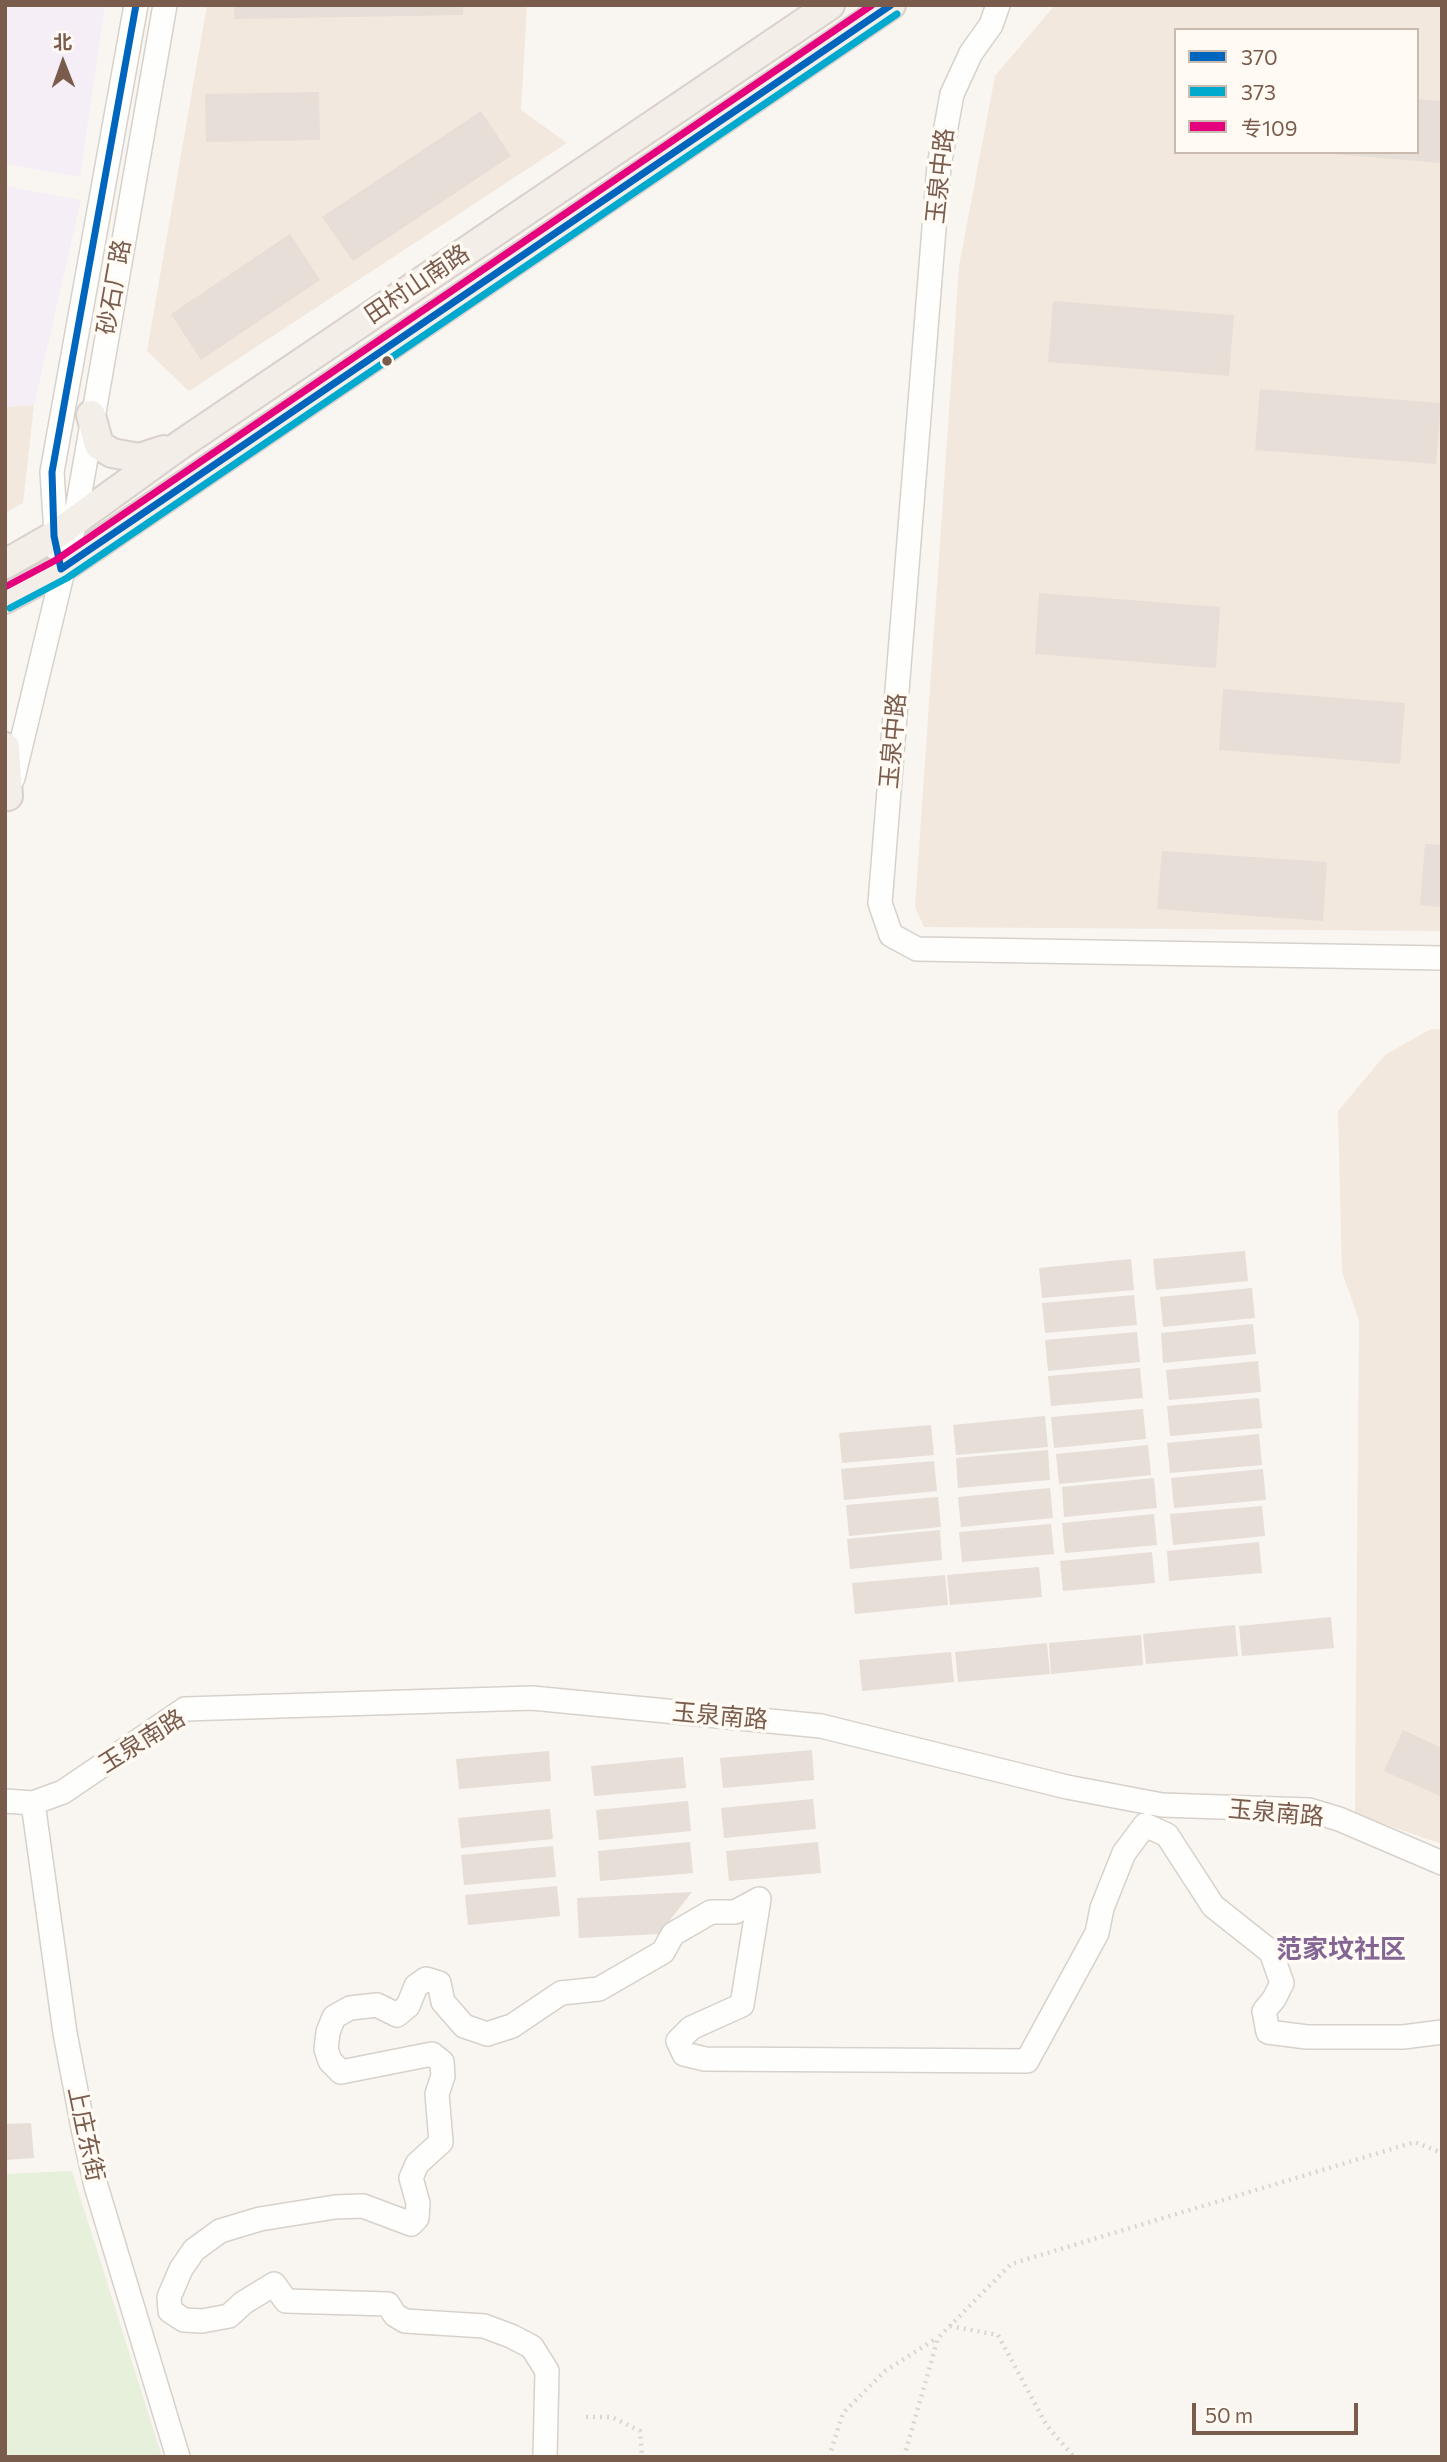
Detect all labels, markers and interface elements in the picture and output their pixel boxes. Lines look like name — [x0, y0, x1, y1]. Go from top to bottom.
north arrow — [28, 28, 98, 98]
legend — [1174, 28, 1419, 154]
text: 北 — [53, 30, 72, 53]
text: 370 — [1241, 44, 1278, 69]
text: 373 — [1241, 79, 1276, 104]
text: 专109 — [1241, 115, 1297, 140]
street label: 玉泉中路 — [921, 127, 959, 225]
street label: 砂石厂路 — [91, 237, 137, 337]
street label: 田村山南路 — [359, 239, 475, 329]
unlabelled marker — [380, 354, 394, 368]
street label: 玉泉中路 — [874, 692, 912, 790]
street label: 玉泉南路 — [671, 1697, 769, 1735]
street label: 玉泉南路 — [94, 1703, 190, 1779]
street label: 玉泉南路 — [1227, 1794, 1325, 1832]
district label: 范家坟社区 — [1276, 1933, 1406, 1965]
street label: 上庄东街 — [62, 2084, 110, 2184]
scale bar — [1195, 2388, 1361, 2432]
text: 50 m — [1205, 2402, 1253, 2427]

